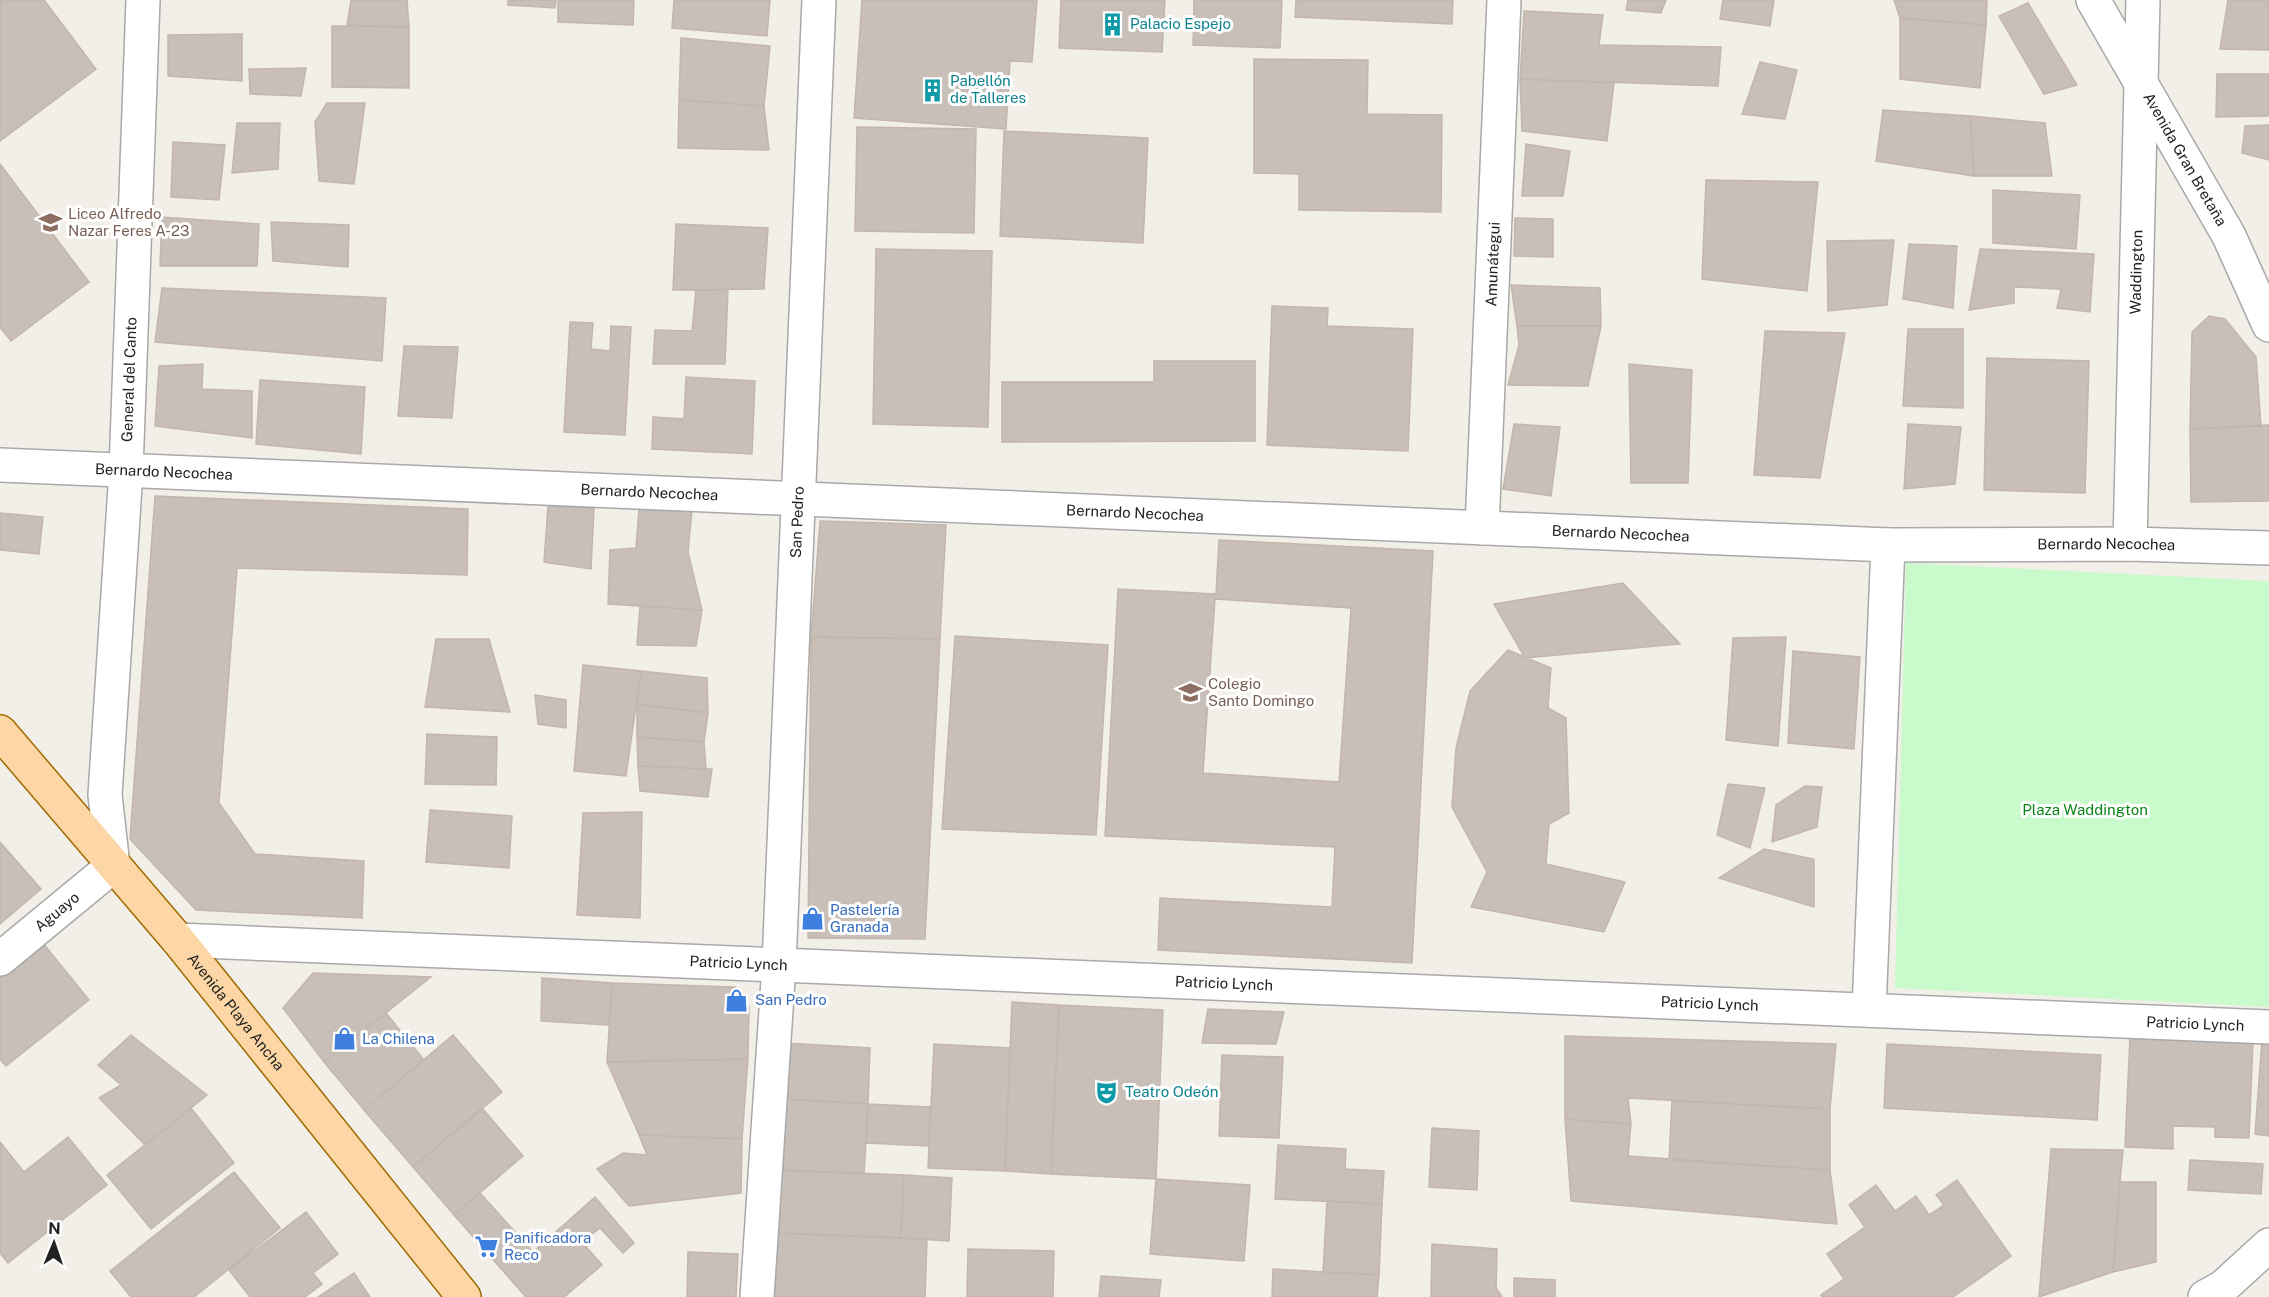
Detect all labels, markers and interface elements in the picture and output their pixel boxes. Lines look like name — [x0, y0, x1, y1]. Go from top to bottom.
building icon: Palacio Espejo — [1099, 11, 1125, 37]
place label: Palacio Espejo — [1130, 15, 1231, 32]
place label: Pabellón de Talleres — [950, 72, 1026, 106]
building icon: Pabellón de Talleres — [919, 77, 945, 103]
street label: Avenida Gran Bretaña — [2140, 89, 2230, 229]
place label: Liceo Alfredo Nazar Feres A-23 — [68, 205, 189, 239]
school or university icon: Liceo Alfredo Nazar Feres A-23 — [37, 210, 63, 236]
street label: Amunátegui — [1482, 221, 1503, 307]
street label: Waddington — [2126, 230, 2146, 315]
street label: General del Canto — [118, 317, 140, 442]
street label: Bernardo Necochea — [95, 460, 233, 483]
street label: Bernardo Necochea — [580, 481, 719, 503]
street label: San Pedro — [787, 486, 807, 558]
street label: Bernardo Necochea — [1066, 501, 1204, 524]
street label: Bernardo Necochea — [1551, 522, 1690, 545]
street label: Bernardo Necochea — [2037, 535, 2175, 553]
place label: Colegio Santo Domingo — [1208, 675, 1314, 709]
school or university icon: Colegio Santo Domingo — [1177, 680, 1203, 706]
park label: Plaza Waddington — [2022, 801, 2148, 818]
street label: Aguayo — [31, 888, 83, 935]
place label: Pastelería Granada — [830, 901, 900, 935]
shop icon: Pastelería Granada — [799, 906, 825, 932]
street label: Avenida Playa Ancha — [184, 950, 288, 1074]
street label: Patricio Lynch — [689, 952, 788, 973]
street label: Patricio Lynch — [1175, 972, 1274, 994]
shop icon: San Pedro — [724, 987, 750, 1013]
place label: San Pedro — [755, 991, 827, 1008]
street label: Patricio Lynch — [1660, 993, 1759, 1014]
street label: Patricio Lynch — [2146, 1013, 2245, 1034]
shop icon: La Chilena — [331, 1026, 357, 1052]
place label: La Chilena — [362, 1030, 435, 1047]
theatre icon: Teatro Odeón — [1094, 1079, 1120, 1105]
place label: Teatro Odeón — [1125, 1083, 1218, 1100]
north arrow — [24, 1213, 84, 1273]
text: N — [48, 1219, 61, 1238]
place label: Panificadora Reco — [504, 1229, 591, 1263]
supermarket icon: Panificadora Reco — [473, 1234, 499, 1260]

